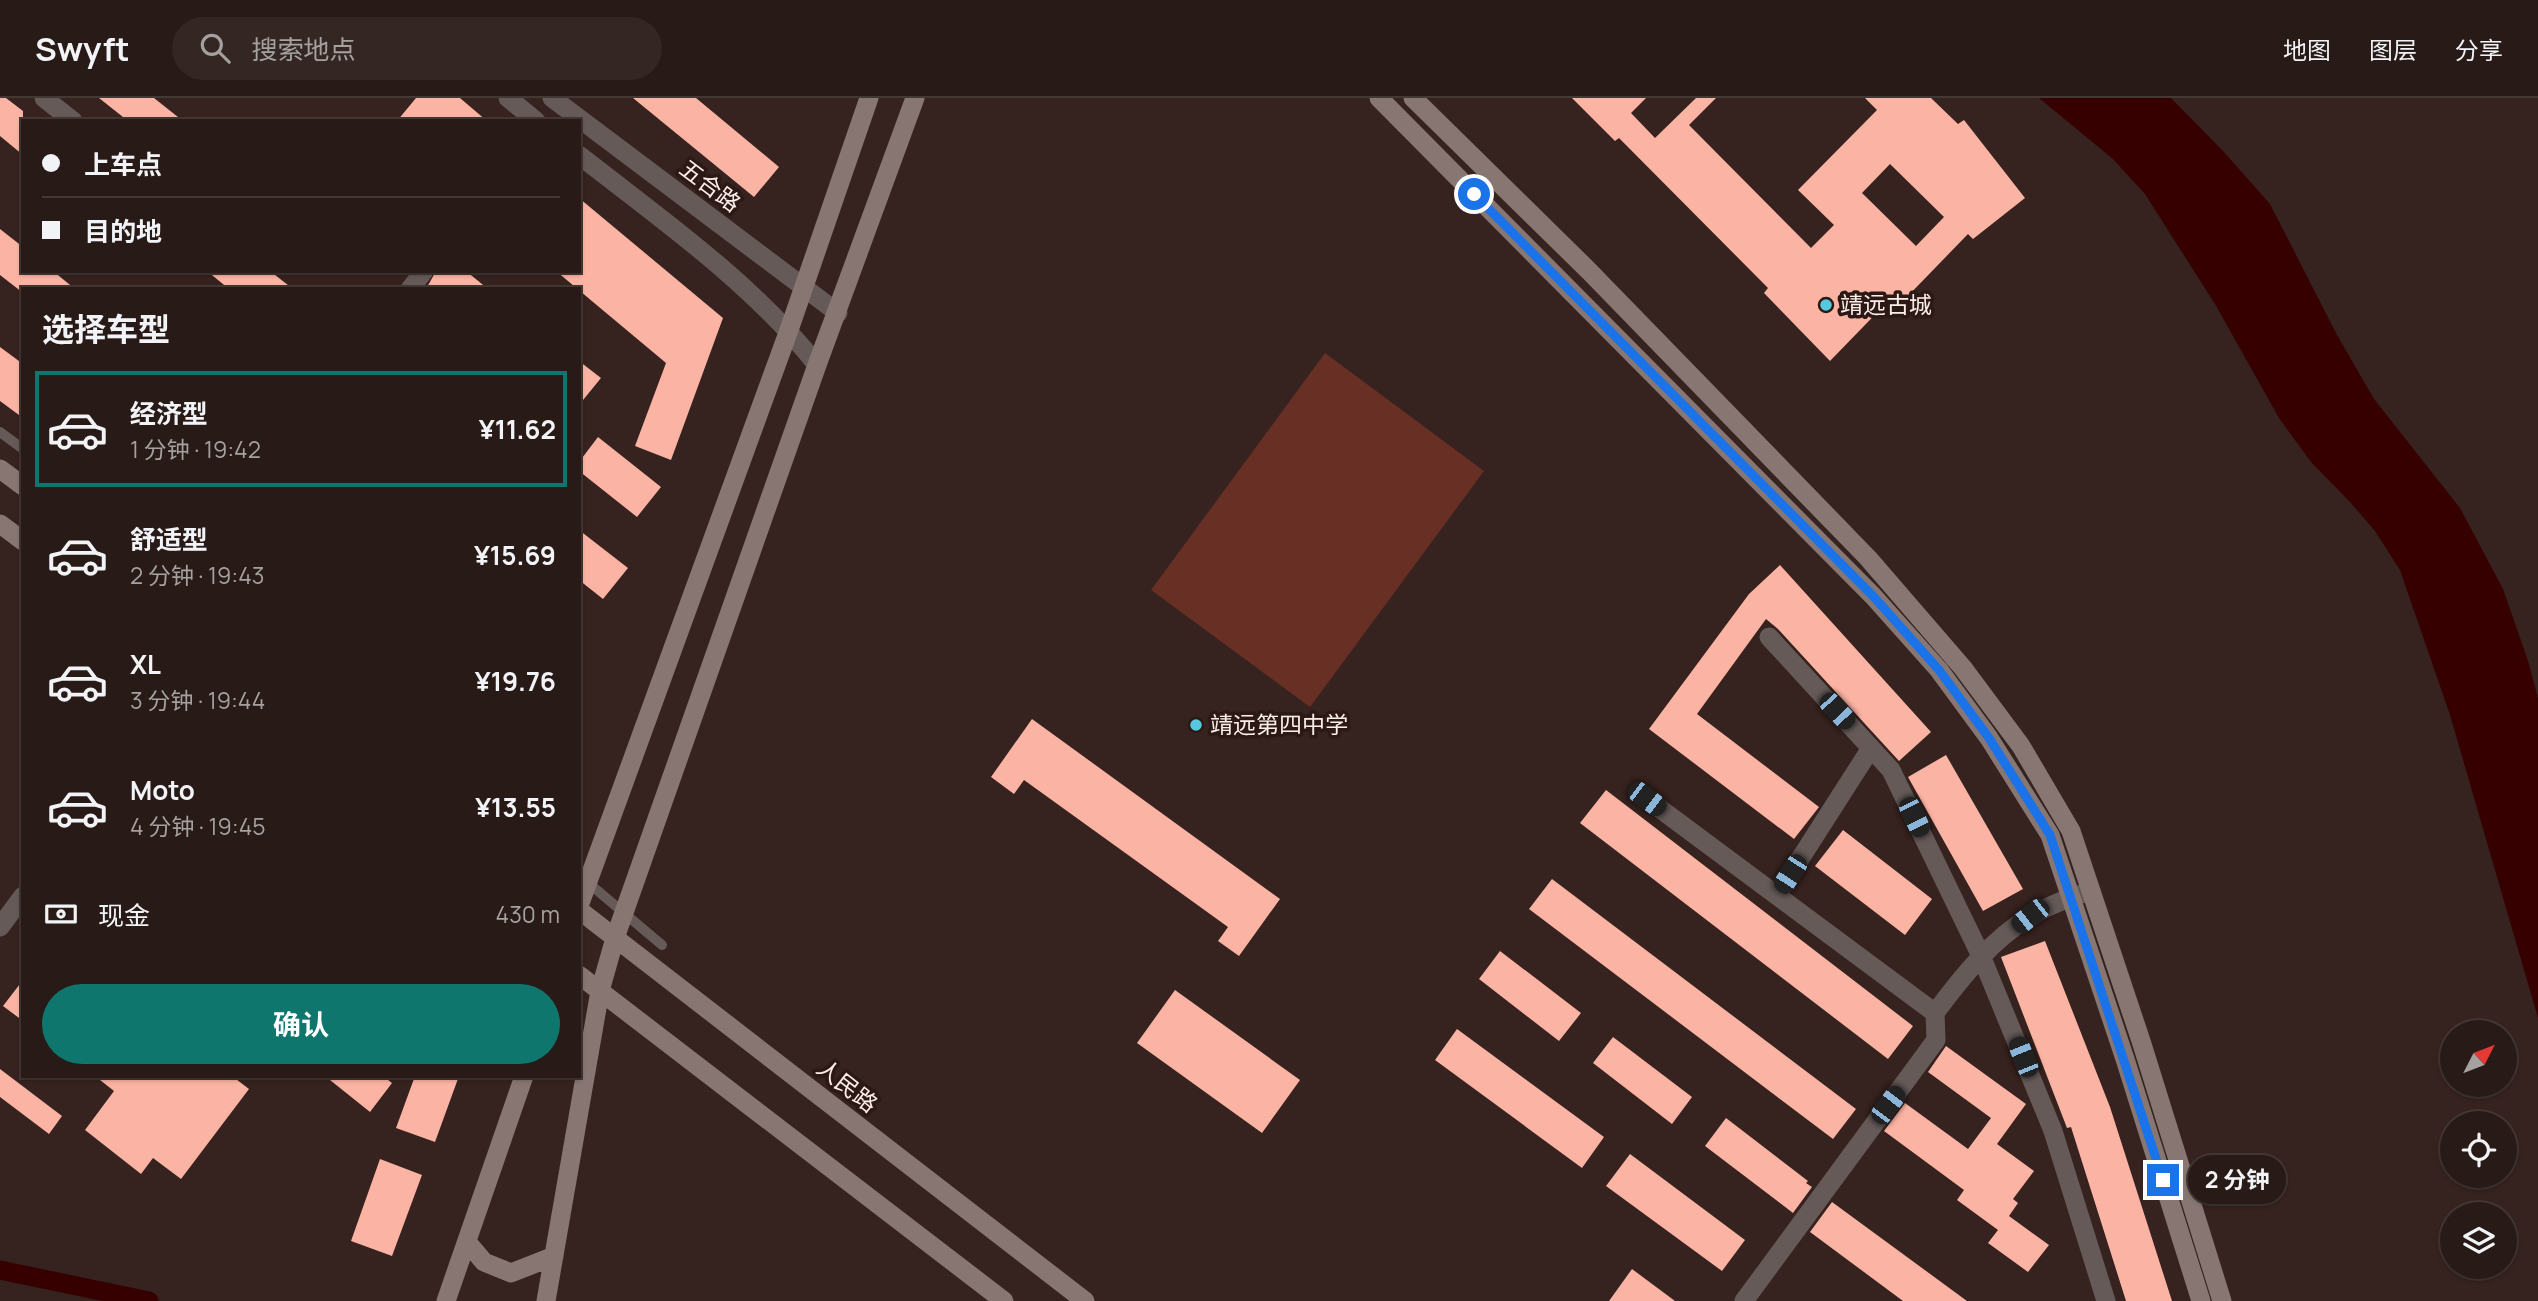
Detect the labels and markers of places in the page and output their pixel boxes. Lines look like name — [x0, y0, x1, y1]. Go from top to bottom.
place label: 靖远古城 — [1840, 288, 1932, 320]
marker: 靖远古城 — [1818, 297, 1834, 313]
place label: 靖远第四中学 — [1210, 708, 1348, 740]
marker: 靖远第四中学 — [1188, 717, 1204, 733]

